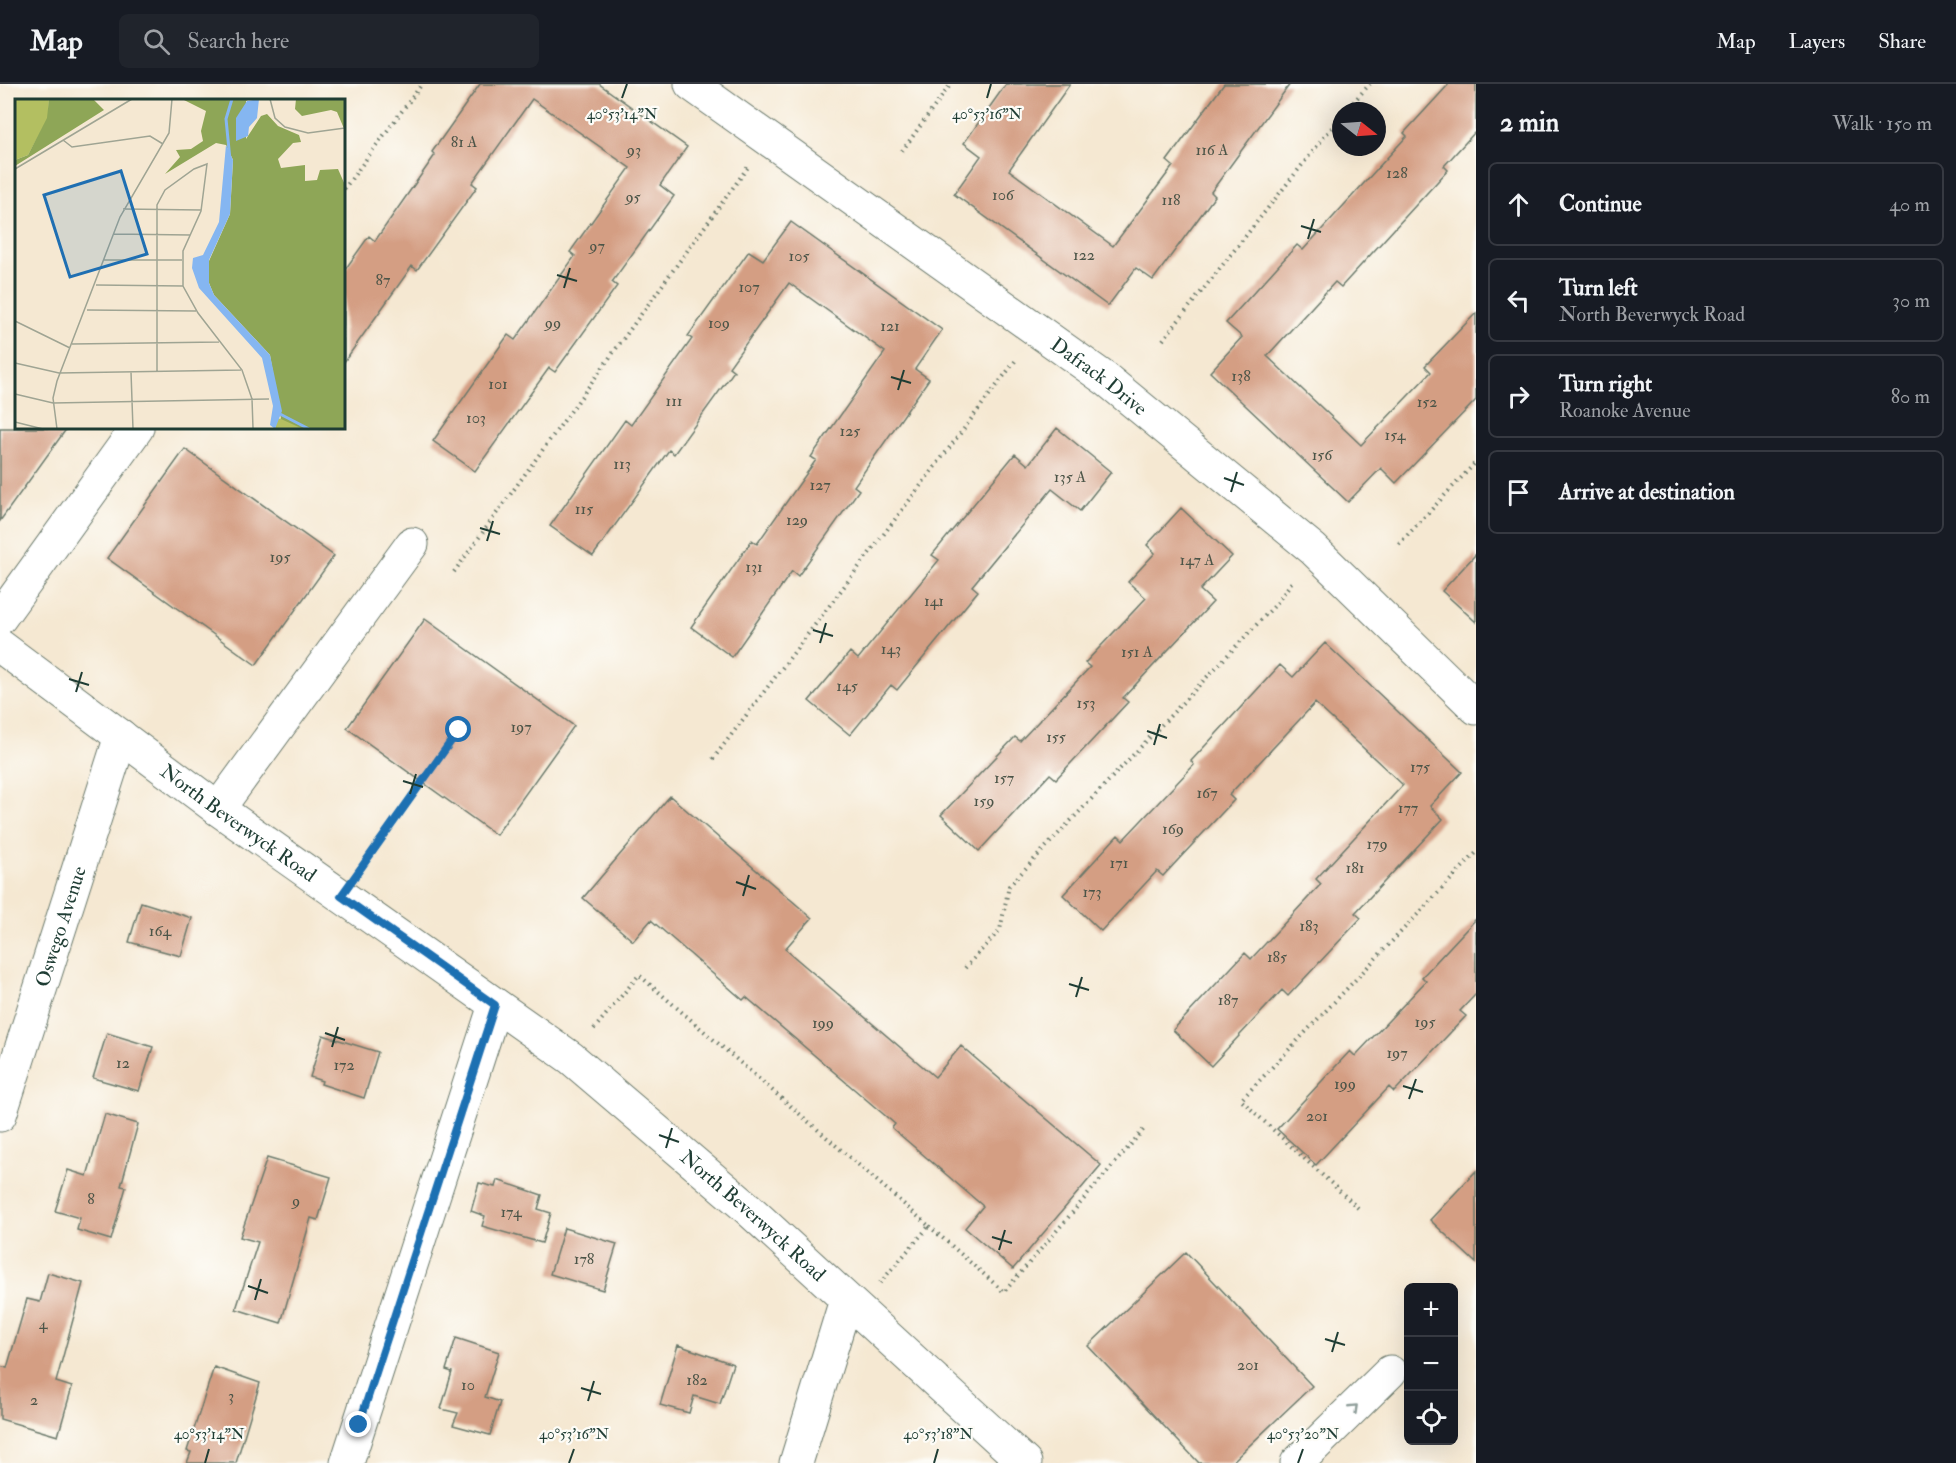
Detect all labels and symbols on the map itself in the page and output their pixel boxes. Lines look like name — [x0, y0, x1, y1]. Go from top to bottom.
inset map — [15, 99, 345, 429]
north arrow — [1332, 102, 1386, 156]
text: 40°53'14"N — [587, 105, 658, 124]
text: 40°53'16"N — [952, 105, 1023, 124]
house number: 81 A — [451, 132, 477, 152]
house number: 93 — [626, 140, 641, 160]
house number: 116 A — [1196, 140, 1228, 160]
house number: 128 — [1386, 163, 1408, 183]
house number: 106 — [992, 185, 1015, 205]
house number: 95 — [624, 187, 641, 207]
house number: 118 — [1162, 190, 1181, 210]
house number: 97 — [588, 236, 605, 256]
house number: 122 — [1073, 245, 1095, 265]
house number: 105 — [789, 246, 809, 266]
house number: 87 — [376, 270, 391, 290]
house number: 107 — [738, 277, 760, 297]
house number: 99 — [544, 313, 561, 333]
house number: 109 — [708, 313, 730, 333]
house number: 121 — [880, 316, 900, 336]
street label: Dafrack Drive — [1046, 332, 1153, 421]
house number: 138 — [1231, 366, 1251, 386]
house number: 101 — [488, 374, 508, 394]
house number: 111 — [665, 391, 683, 411]
house number: 152 — [1417, 392, 1437, 412]
house number: 103 — [466, 408, 486, 428]
house number: 125 — [840, 421, 860, 441]
house number: 154 — [1385, 425, 1407, 445]
house number: 156 — [1312, 445, 1333, 465]
house number: 113 — [613, 454, 631, 474]
house number: 135 A — [1054, 467, 1086, 487]
house number: 127 — [809, 475, 831, 495]
house number: 115 — [575, 499, 593, 519]
house number: 129 — [786, 510, 808, 530]
house number: 195 — [270, 547, 290, 567]
house number: 147 A — [1180, 550, 1214, 570]
house number: 131 — [745, 557, 763, 577]
house number: 141 — [924, 591, 944, 611]
house number: 143 — [881, 639, 901, 659]
house number: 151 A — [1121, 642, 1153, 662]
house number: 145 — [836, 676, 858, 696]
house number: 153 — [1077, 693, 1095, 713]
route start — [445, 716, 471, 742]
house number: 197 — [510, 717, 532, 737]
house number: 155 — [1046, 727, 1066, 747]
house number: 175 — [1410, 757, 1430, 777]
street label: North Beverwyck Road — [156, 758, 322, 887]
house number: 157 — [994, 768, 1015, 788]
house number: 167 — [1196, 783, 1218, 803]
house number: 159 — [974, 791, 994, 811]
house number: 177 — [1398, 798, 1419, 818]
house number: 169 — [1162, 819, 1184, 839]
house number: 179 — [1366, 834, 1388, 854]
house number: 171 — [1110, 853, 1128, 873]
house number: 181 — [1346, 858, 1364, 878]
street label: Oswego Avenue — [29, 863, 91, 990]
house number: 173 — [1082, 882, 1102, 902]
house number: 183 — [1299, 916, 1319, 936]
house number: 164 — [149, 921, 173, 941]
house number: 185 — [1267, 947, 1287, 967]
house number: 187 — [1218, 990, 1239, 1010]
house number: 195 — [1415, 1012, 1435, 1032]
house number: 199 — [812, 1013, 834, 1033]
house number: 197 — [1386, 1043, 1408, 1063]
house number: 12 — [116, 1053, 130, 1073]
house number: 172 — [333, 1055, 355, 1075]
house number: 199 — [1334, 1074, 1356, 1094]
house number: 201 — [1306, 1106, 1328, 1126]
street label: North Beverwyck Road — [675, 1144, 831, 1287]
house number: 8 — [87, 1189, 95, 1209]
house number: 9 — [291, 1191, 300, 1211]
house number: 174 — [500, 1202, 523, 1222]
house number: 178 — [574, 1249, 595, 1269]
house number: 4 — [39, 1314, 49, 1334]
house number: 201 — [1237, 1355, 1259, 1375]
house number: 182 — [686, 1370, 708, 1390]
house number: 10 — [461, 1375, 475, 1395]
house number: 3 — [228, 1386, 234, 1406]
house number: 2 — [30, 1390, 38, 1410]
one-way arrow — [1346, 1404, 1357, 1415]
route end — [345, 1411, 371, 1437]
text: 40°53'14"N — [174, 1425, 245, 1444]
text: 40°53'16"N — [539, 1425, 610, 1444]
text: 40°53'18"N — [903, 1425, 973, 1444]
text: 40°53'20"N — [1267, 1425, 1340, 1444]

